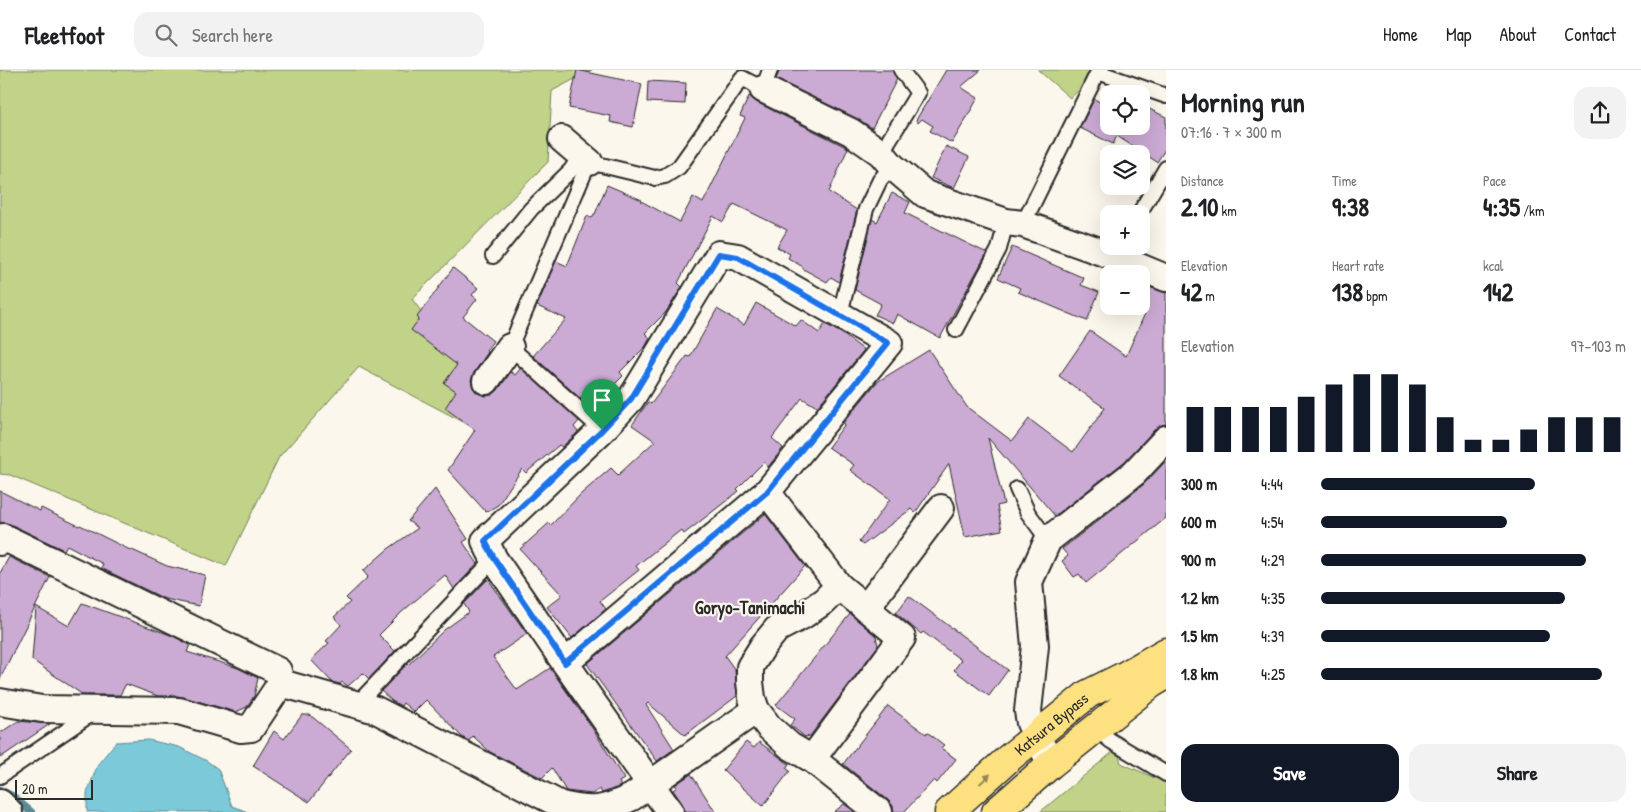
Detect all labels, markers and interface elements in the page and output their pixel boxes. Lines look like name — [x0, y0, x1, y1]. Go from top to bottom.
search box — [134, 12, 484, 57]
text: Fleetfoot — [25, 19, 104, 51]
icon: search — [152, 21, 180, 49]
text: Search here — [192, 22, 273, 48]
text: Home — [1383, 22, 1418, 47]
text: Map — [1446, 22, 1471, 47]
text: About — [1499, 22, 1536, 47]
text: Contact — [1564, 22, 1616, 47]
text: Morning run — [1181, 83, 1305, 121]
map controls — [1100, 85, 1150, 315]
button: locate — [1100, 85, 1150, 135]
button: share — [1574, 87, 1626, 139]
text: 07:16 · 7 × 300 m — [1181, 121, 1282, 143]
button: layers — [1100, 145, 1150, 195]
text: Distance — [1181, 171, 1224, 190]
text: Time — [1332, 171, 1357, 190]
text: Pace — [1483, 171, 1506, 190]
text: 2.10 — [1181, 190, 1218, 224]
text: 9:38 — [1332, 190, 1369, 224]
text: 4:35 — [1483, 190, 1520, 224]
text: km — [1218, 201, 1237, 220]
text: /km — [1520, 201, 1544, 220]
button: + — [1100, 205, 1150, 255]
text: Elevation — [1181, 256, 1228, 275]
text: Heart rate — [1332, 256, 1384, 275]
text: kcal — [1483, 256, 1503, 275]
button: − — [1100, 265, 1150, 315]
text: 42 — [1181, 275, 1202, 309]
text: 138 — [1332, 275, 1363, 309]
text: 142 — [1483, 275, 1513, 309]
text: m — [1202, 286, 1215, 305]
text: bpm — [1363, 286, 1388, 305]
text: Elevation — [1181, 335, 1234, 357]
text: 97–103 m — [1571, 335, 1626, 357]
pin — [581, 379, 623, 430]
icon: arrive — [588, 386, 616, 414]
text: 300 m — [1181, 473, 1217, 495]
text: 4:44 — [1261, 473, 1283, 495]
text: 600 m — [1181, 511, 1216, 533]
text: 4:54 — [1261, 511, 1283, 533]
text: 900 m — [1181, 549, 1216, 571]
text: 4:29 — [1261, 549, 1284, 571]
text: 1.2 km — [1181, 587, 1219, 609]
text: 4:35 — [1261, 587, 1285, 609]
district label: Goryo-Tanimachi — [695, 595, 805, 621]
text: 1.5 km — [1181, 625, 1218, 647]
text: 4:39 — [1261, 625, 1284, 647]
text: 1.8 km — [1181, 663, 1218, 685]
text: 4:25 — [1261, 663, 1285, 685]
street label: Katsura Bypass — [1010, 687, 1093, 760]
button: Save — [1181, 744, 1399, 802]
button: Share — [1409, 744, 1626, 802]
one-way arrow — [978, 773, 990, 785]
scale bar — [15, 777, 92, 800]
text: 20 m — [22, 779, 48, 798]

